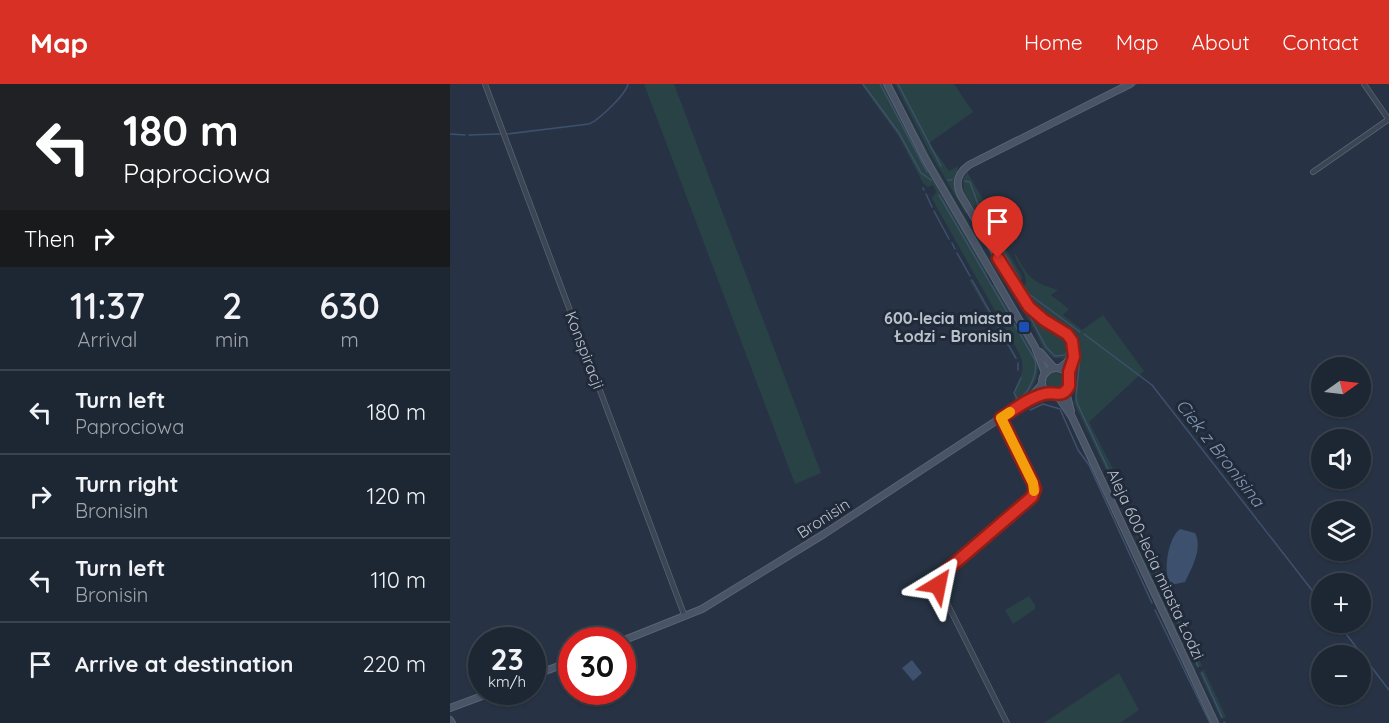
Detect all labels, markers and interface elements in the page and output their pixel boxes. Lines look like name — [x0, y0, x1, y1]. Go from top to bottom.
text: Map — [30, 25, 88, 60]
text: Home — [1024, 29, 1083, 55]
text: Map — [1116, 29, 1159, 55]
text: About — [1192, 29, 1250, 55]
text: Contact — [1283, 29, 1359, 55]
text: 180 m — [123, 104, 239, 157]
icon: left — [24, 108, 102, 186]
text: Paprociowa — [123, 156, 271, 190]
pin — [972, 196, 1023, 258]
icon: arrive — [981, 205, 1014, 238]
icon: right — [87, 222, 120, 255]
text: Then — [24, 225, 75, 253]
text: 11:37 — [70, 283, 145, 328]
text: 2 — [222, 283, 242, 328]
text: 630 — [319, 283, 380, 328]
street label: Konspiracji — [561, 308, 609, 392]
place label: 600-lecia miasta Łodzi - Bronisin — [884, 308, 1012, 346]
marker: 600-lecia miasta Łodzi - Bronisin — [1017, 320, 1031, 334]
text: Arrival — [78, 327, 137, 352]
text: min — [215, 327, 249, 352]
text: m — [340, 327, 359, 352]
north arrow — [1311, 357, 1371, 417]
map controls — [1311, 357, 1371, 705]
text: Turn left — [75, 386, 165, 414]
water label: Ciek z Bronisina — [1171, 394, 1270, 512]
icon: left — [24, 396, 57, 429]
text: 180 m — [367, 398, 426, 426]
text: Paprociowa — [75, 414, 184, 439]
button: sound — [1311, 429, 1371, 489]
street label: Aleja 600-lecia miasta Łodzi — [1103, 466, 1209, 662]
text: Turn right — [75, 470, 179, 498]
icon: right — [24, 480, 57, 513]
text: 120 m — [367, 482, 426, 510]
street label: Bronisin — [793, 494, 853, 542]
text: Bronisin — [75, 498, 148, 523]
button: layers — [1311, 501, 1371, 561]
position arrow — [906, 553, 970, 617]
text: Turn left — [75, 554, 165, 582]
icon: left — [24, 564, 57, 597]
text: 110 m — [371, 566, 426, 594]
button: + — [1311, 573, 1371, 633]
text: Bronisin — [75, 582, 148, 607]
speed limit sign: 30 — [558, 627, 636, 705]
text: 23 — [490, 640, 524, 678]
button: − — [1311, 645, 1371, 705]
icon: arrive — [24, 648, 57, 681]
text: Arrive at destination — [75, 650, 293, 678]
text: 220 m — [362, 650, 426, 678]
text: km/h — [488, 672, 526, 691]

